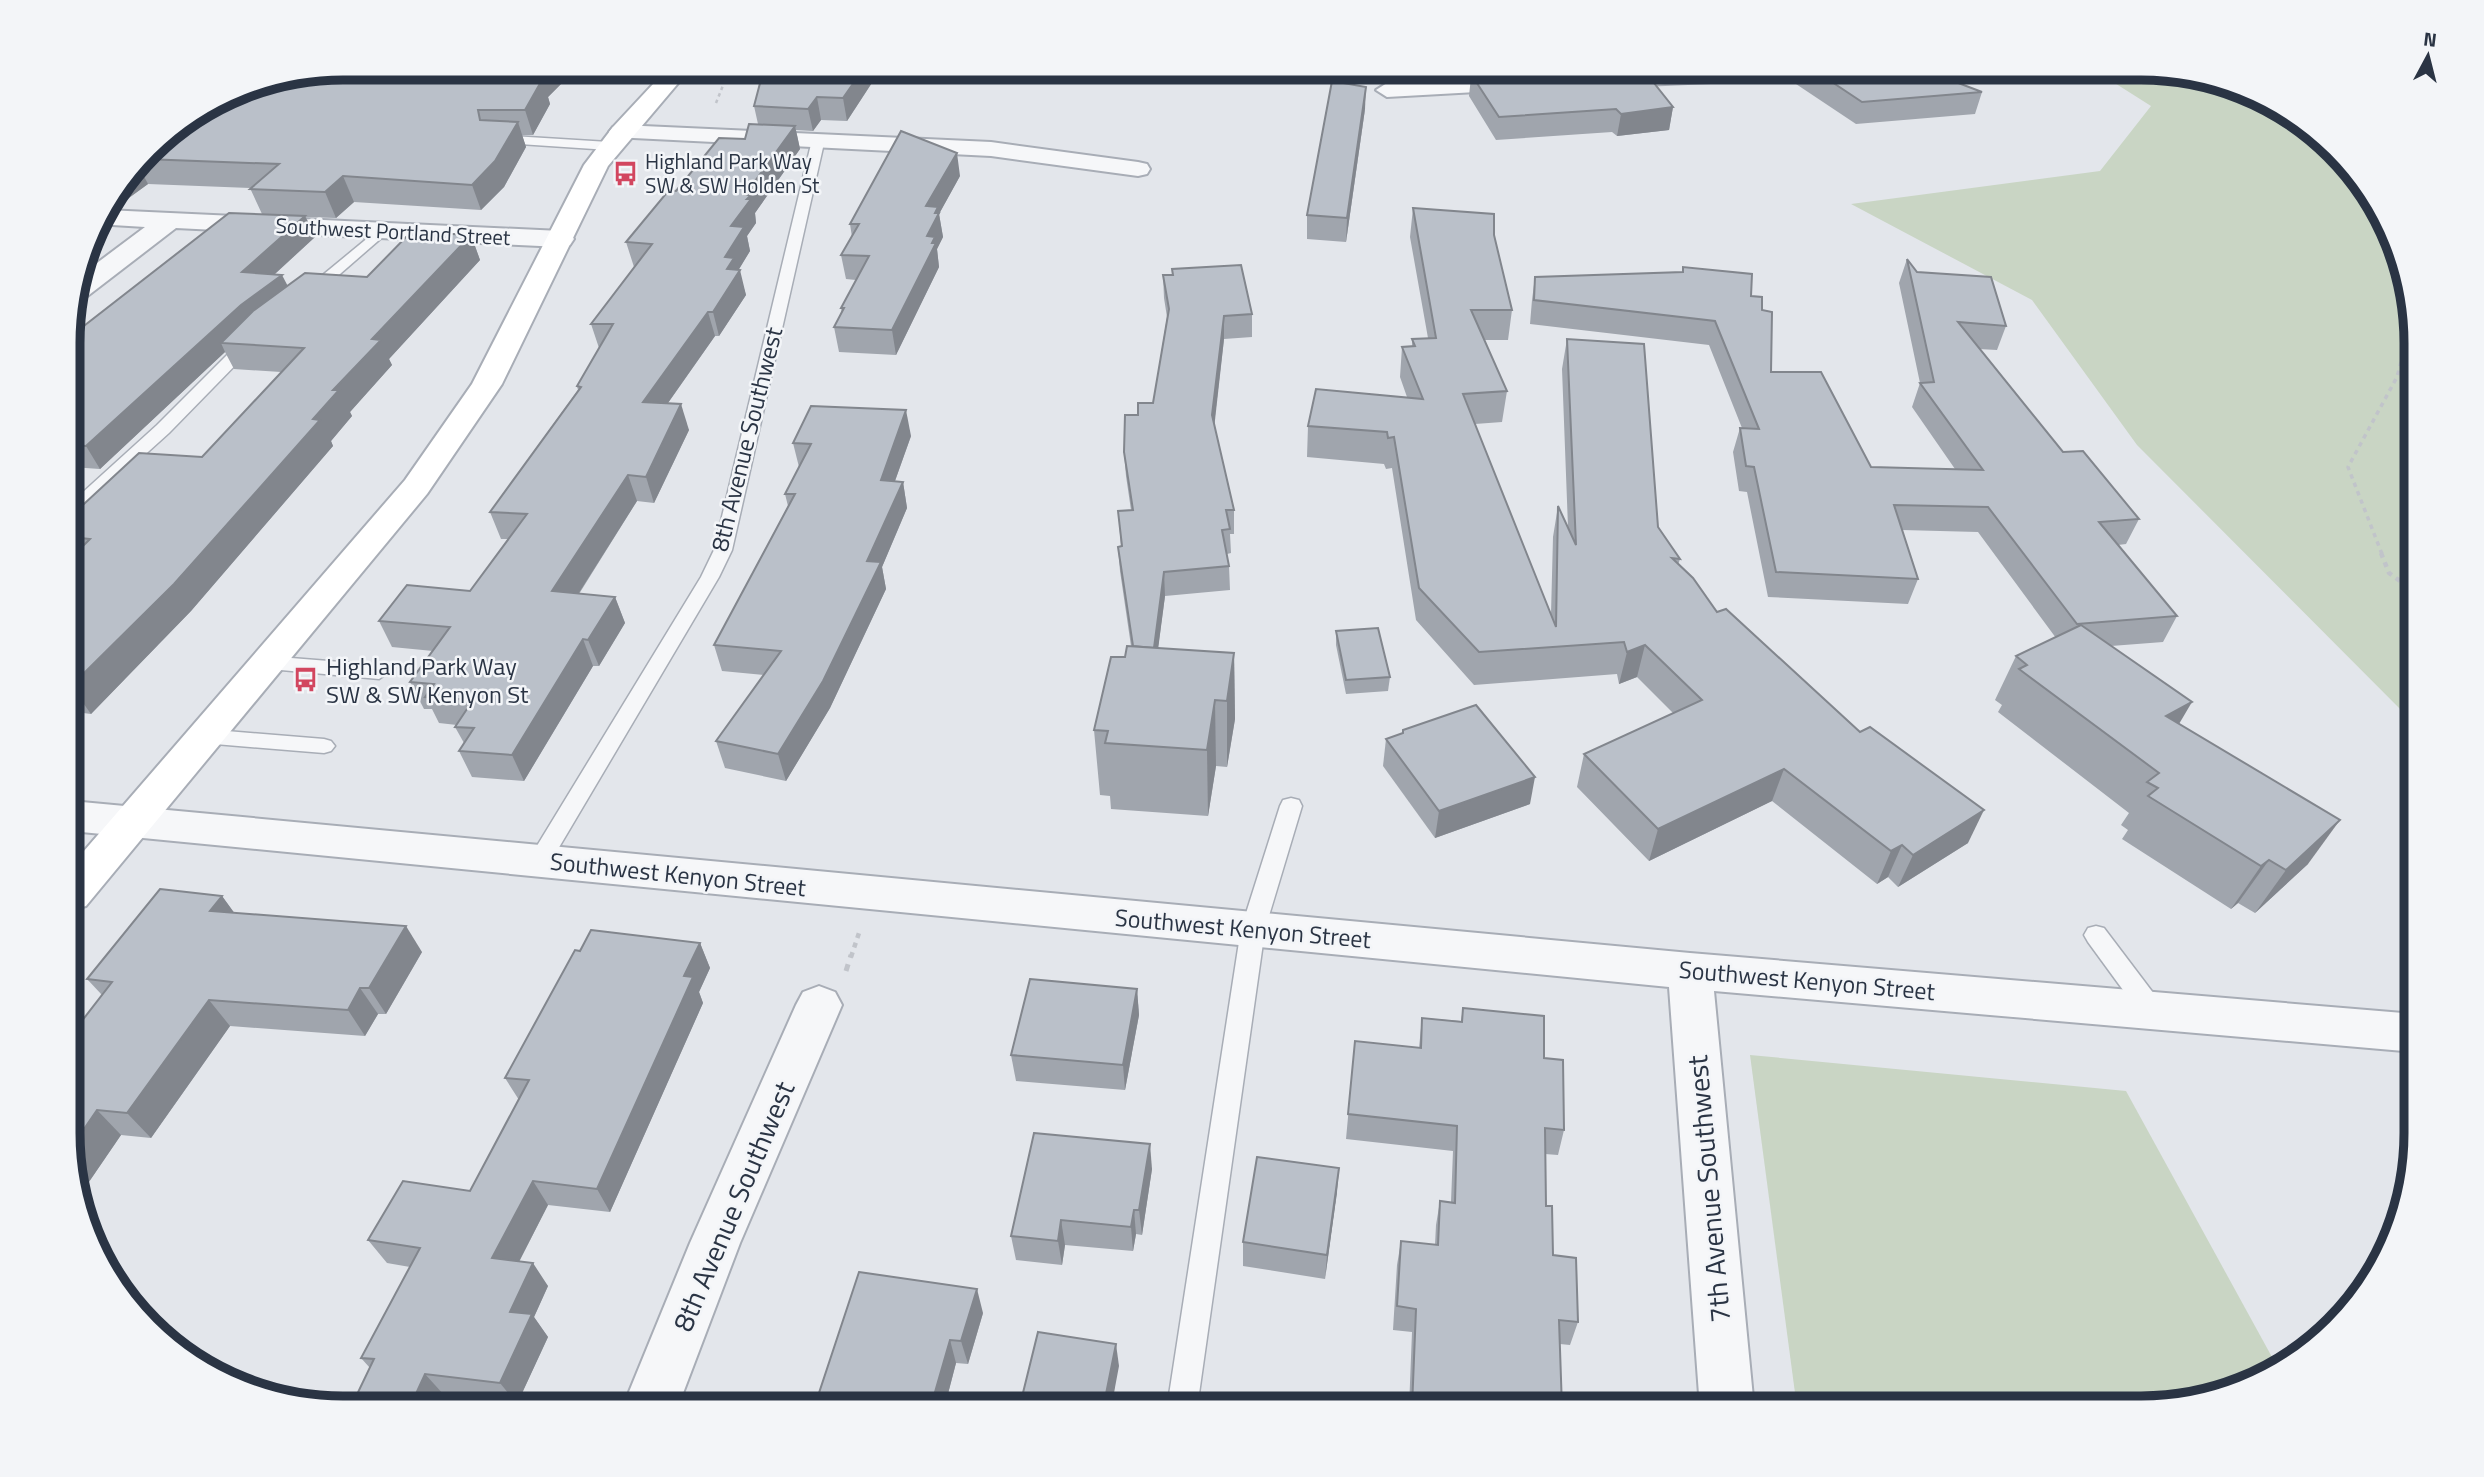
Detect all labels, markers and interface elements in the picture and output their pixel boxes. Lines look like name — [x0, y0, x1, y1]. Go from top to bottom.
north arrow — [2393, 21, 2463, 91]
text: N — [2422, 23, 2438, 54]
place label: Highland Park Way SW & SW Holden St — [645, 145, 820, 201]
bus stop icon: Highland Park Way SW & SW Holden St — [611, 159, 639, 187]
street label: Southwest Portland Street — [275, 209, 512, 253]
street label: 8th Avenue Southwest — [701, 323, 791, 555]
place label: Highland Park Way SW & SW Kenyon St — [326, 648, 529, 712]
bus stop icon: Highland Park Way SW & SW Kenyon St — [292, 666, 320, 694]
street label: Southwest Kenyon Street — [548, 843, 808, 905]
street label: Southwest Kenyon Street — [1113, 899, 1373, 957]
street label: Southwest Kenyon Street — [1677, 951, 1937, 1009]
street label: 7th Avenue Southwest — [1675, 1053, 1741, 1324]
street label: 8th Avenue Southwest — [661, 1074, 805, 1338]

